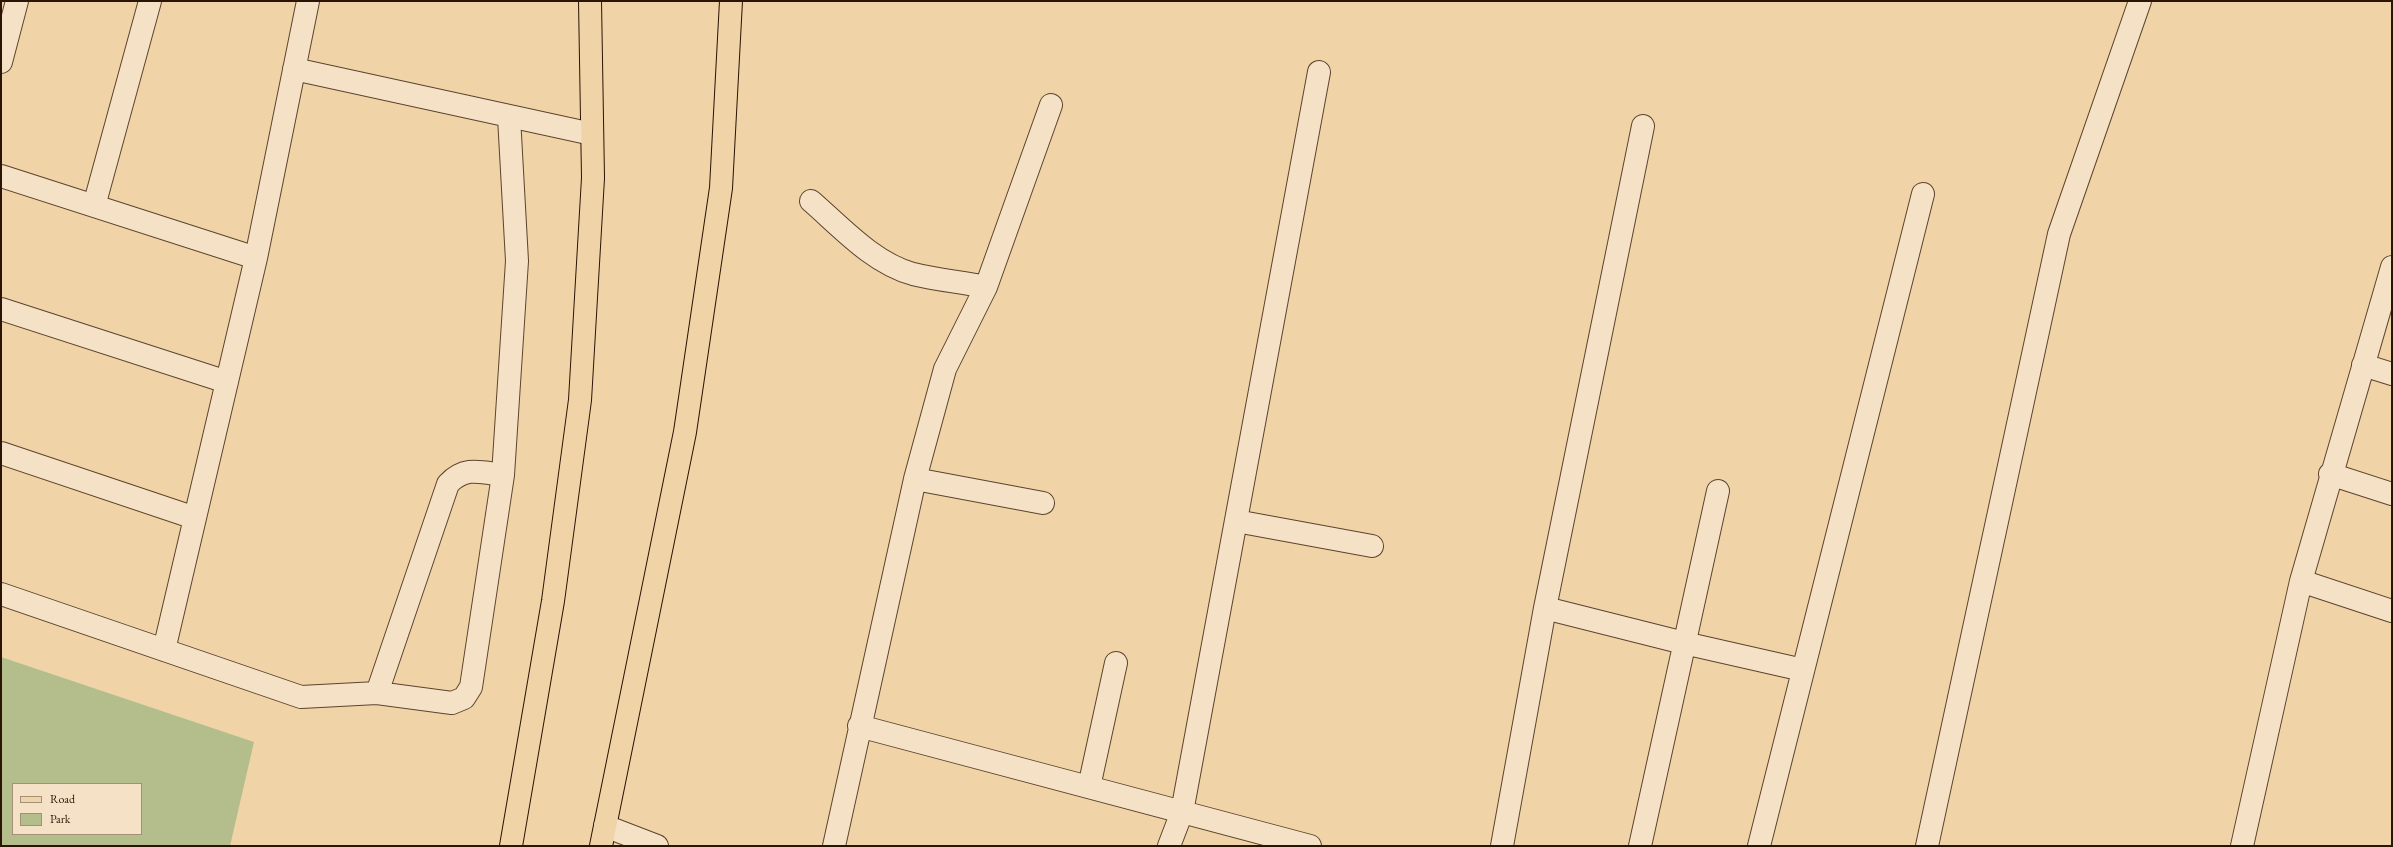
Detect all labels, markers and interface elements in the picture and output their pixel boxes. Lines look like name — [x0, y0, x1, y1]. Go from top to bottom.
legend — [12, 783, 142, 835]
text: Road — [50, 791, 75, 807]
text: Park — [50, 811, 70, 827]

